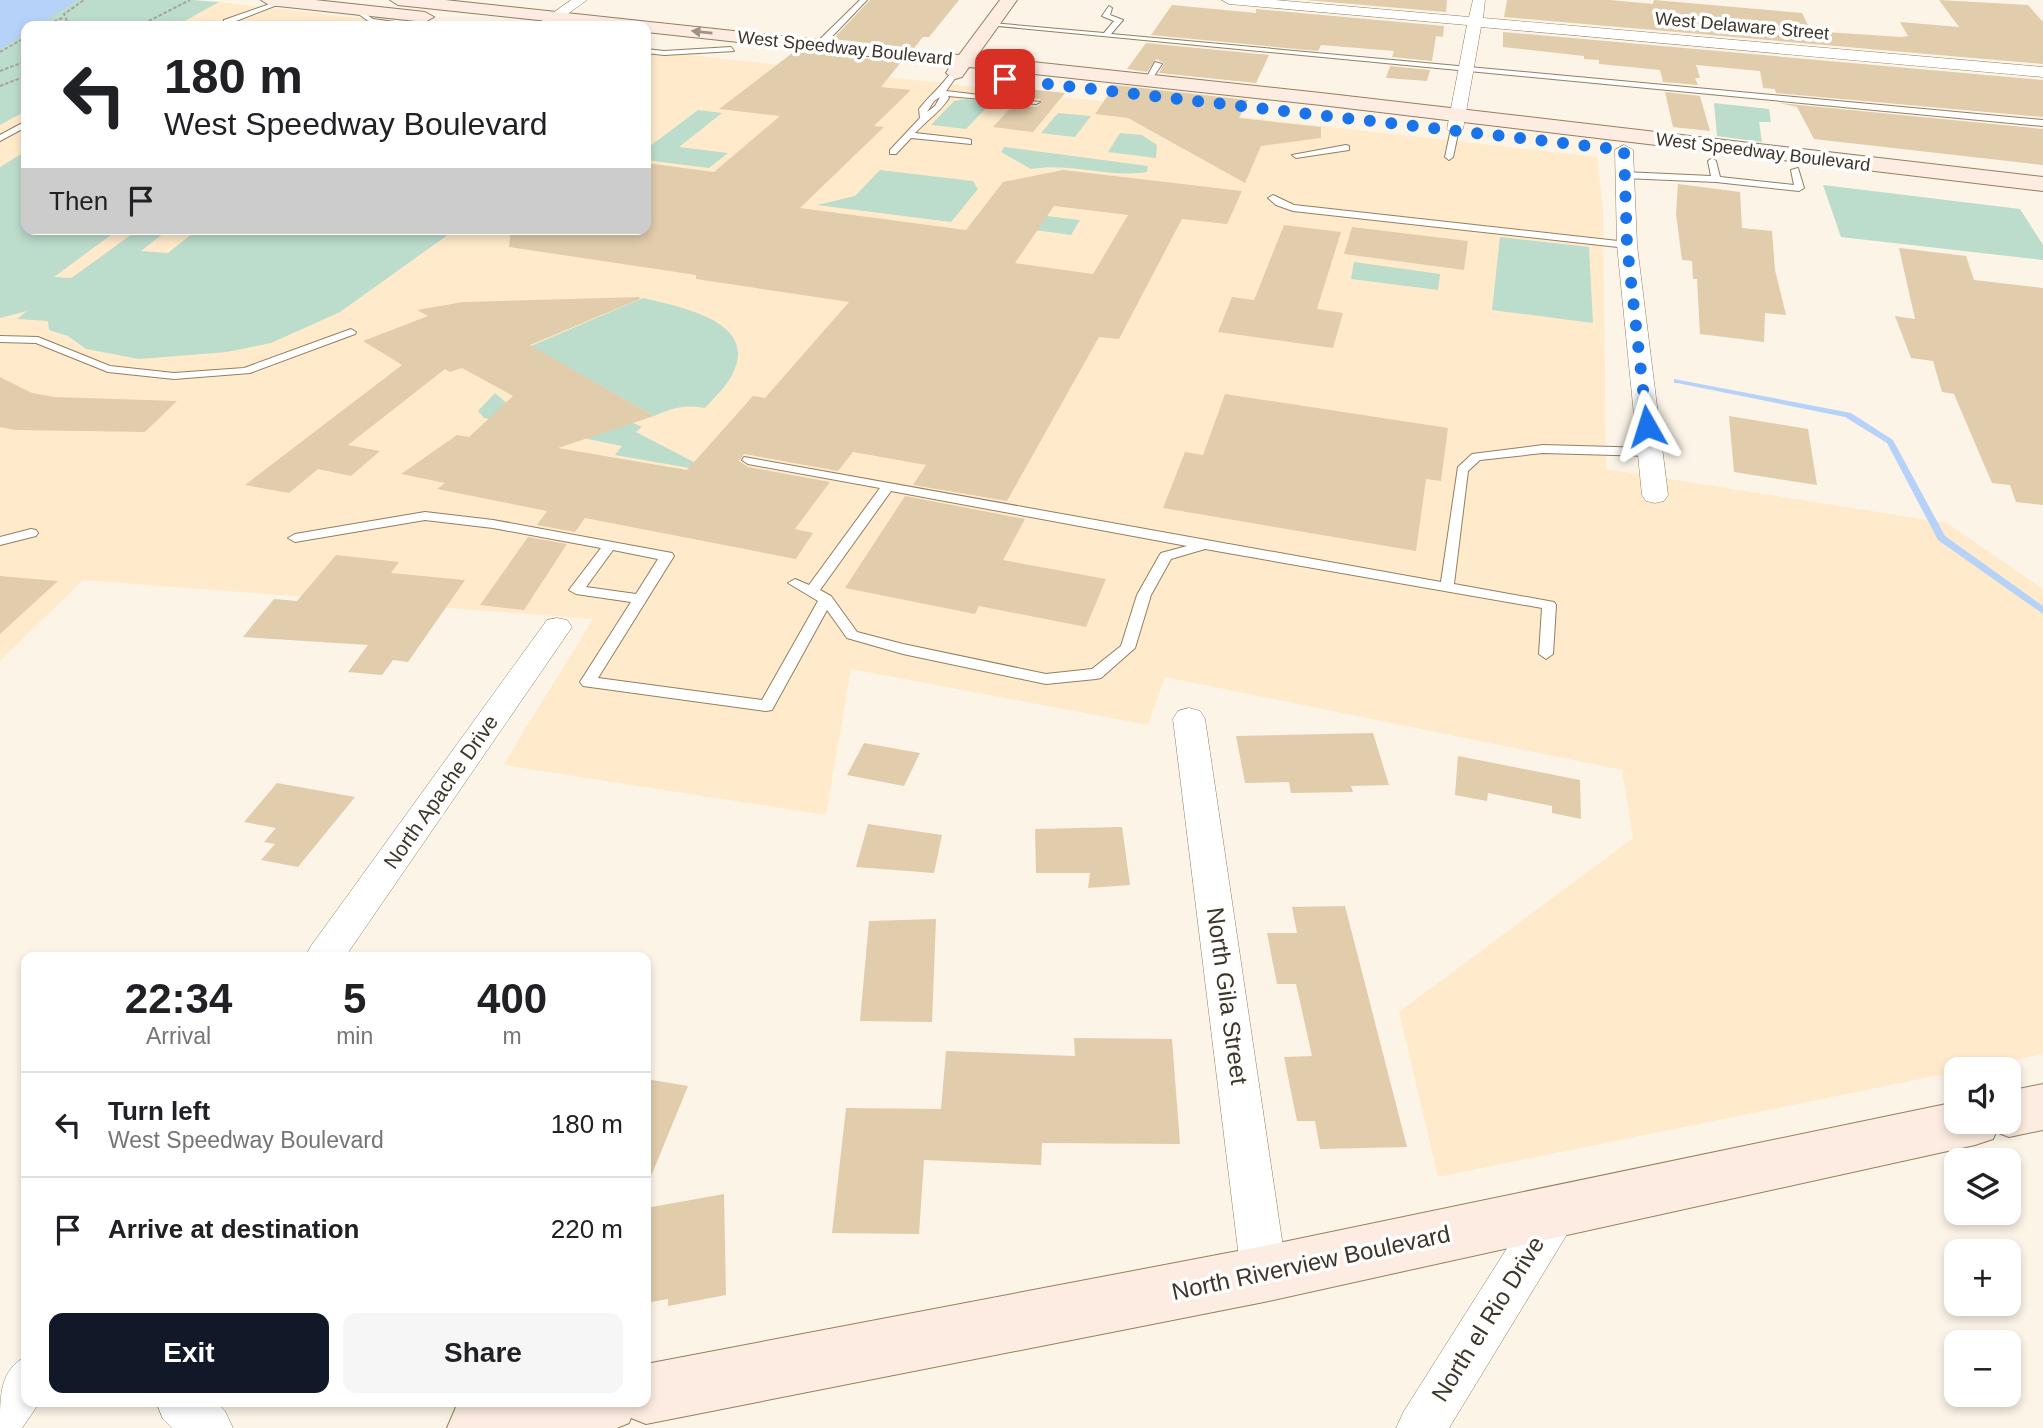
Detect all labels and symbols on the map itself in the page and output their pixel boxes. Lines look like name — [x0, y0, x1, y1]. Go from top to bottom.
street label: West Delaware Street — [1654, 8, 1830, 44]
one-way arrow — [691, 26, 713, 37]
street label: West Speedway Boulevard — [737, 27, 953, 69]
pin — [975, 49, 1035, 109]
street label: West Speedway Boulevard — [1655, 129, 1871, 175]
position arrow — [1610, 389, 1684, 463]
street label: North Apache Drive — [379, 711, 502, 873]
street label: North Gila Street — [1202, 906, 1253, 1087]
street label: North Riverview Boulevard — [1169, 1220, 1453, 1305]
street label: North el Rio Drive — [1426, 1231, 1549, 1406]

